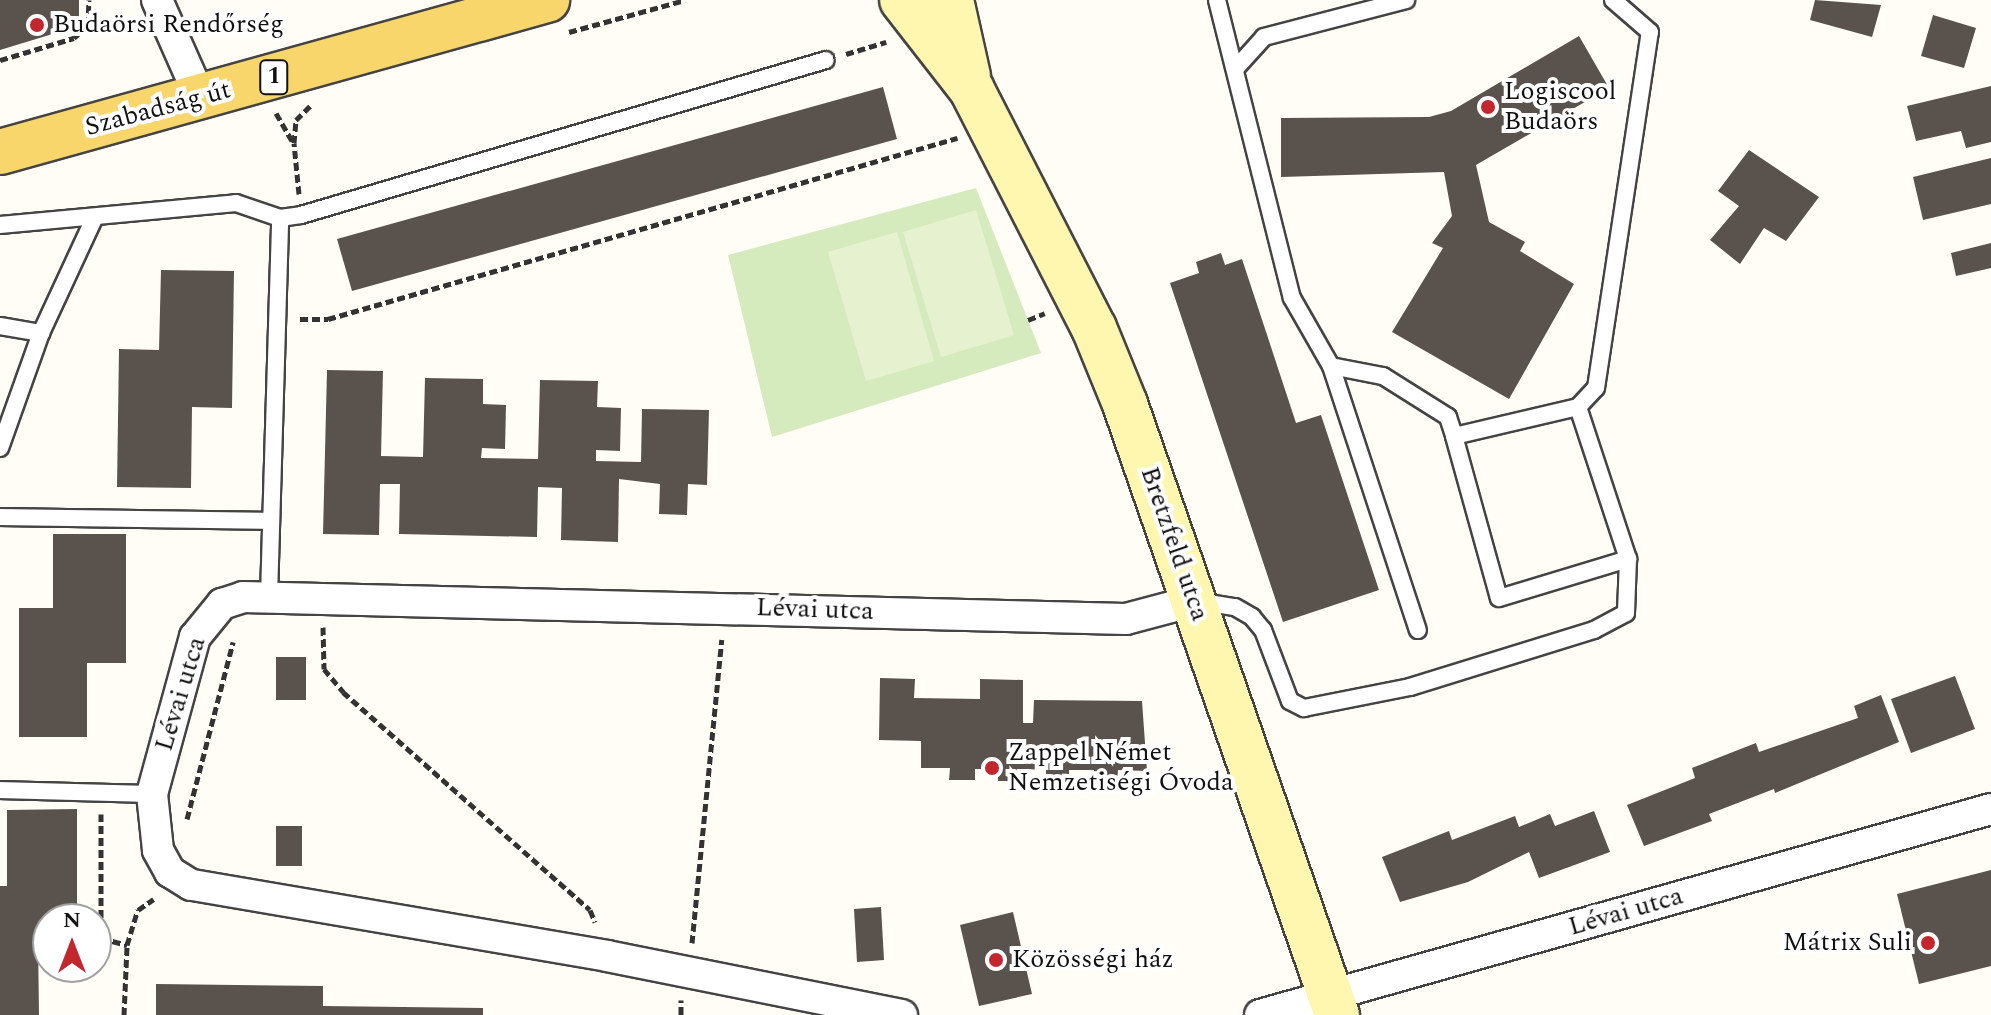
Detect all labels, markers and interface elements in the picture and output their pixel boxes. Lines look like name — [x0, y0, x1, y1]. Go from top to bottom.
place label: Budaörsi Rendőrség — [53, 9, 284, 41]
marker: Budaörsi Rendőrség — [28, 16, 46, 34]
road number: 1 — [258, 57, 290, 97]
street label: Szabadság út — [82, 75, 234, 143]
place label: Logiscool Budaörs — [1504, 76, 1616, 138]
marker: Logiscool Budaörs — [1479, 98, 1497, 116]
street label: Bretzfeld utca — [1133, 463, 1215, 625]
street label: Lévai utca — [756, 592, 874, 628]
street label: Lévai utca — [149, 633, 213, 755]
place label: Zappel Német Nemzetiségi Óvoda — [1008, 737, 1234, 798]
marker: Zappel Német Nemzetiségi Óvoda — [983, 759, 1001, 777]
street label: Lévai utca — [1565, 881, 1687, 943]
north arrow — [32, 903, 112, 983]
text: N — [63, 904, 81, 937]
place label: Mátrix Suli — [1783, 927, 1912, 959]
marker: Mátrix Suli — [1919, 934, 1937, 952]
place label: Közösségi ház — [1012, 944, 1174, 976]
marker: Közösségi ház — [987, 951, 1005, 969]

